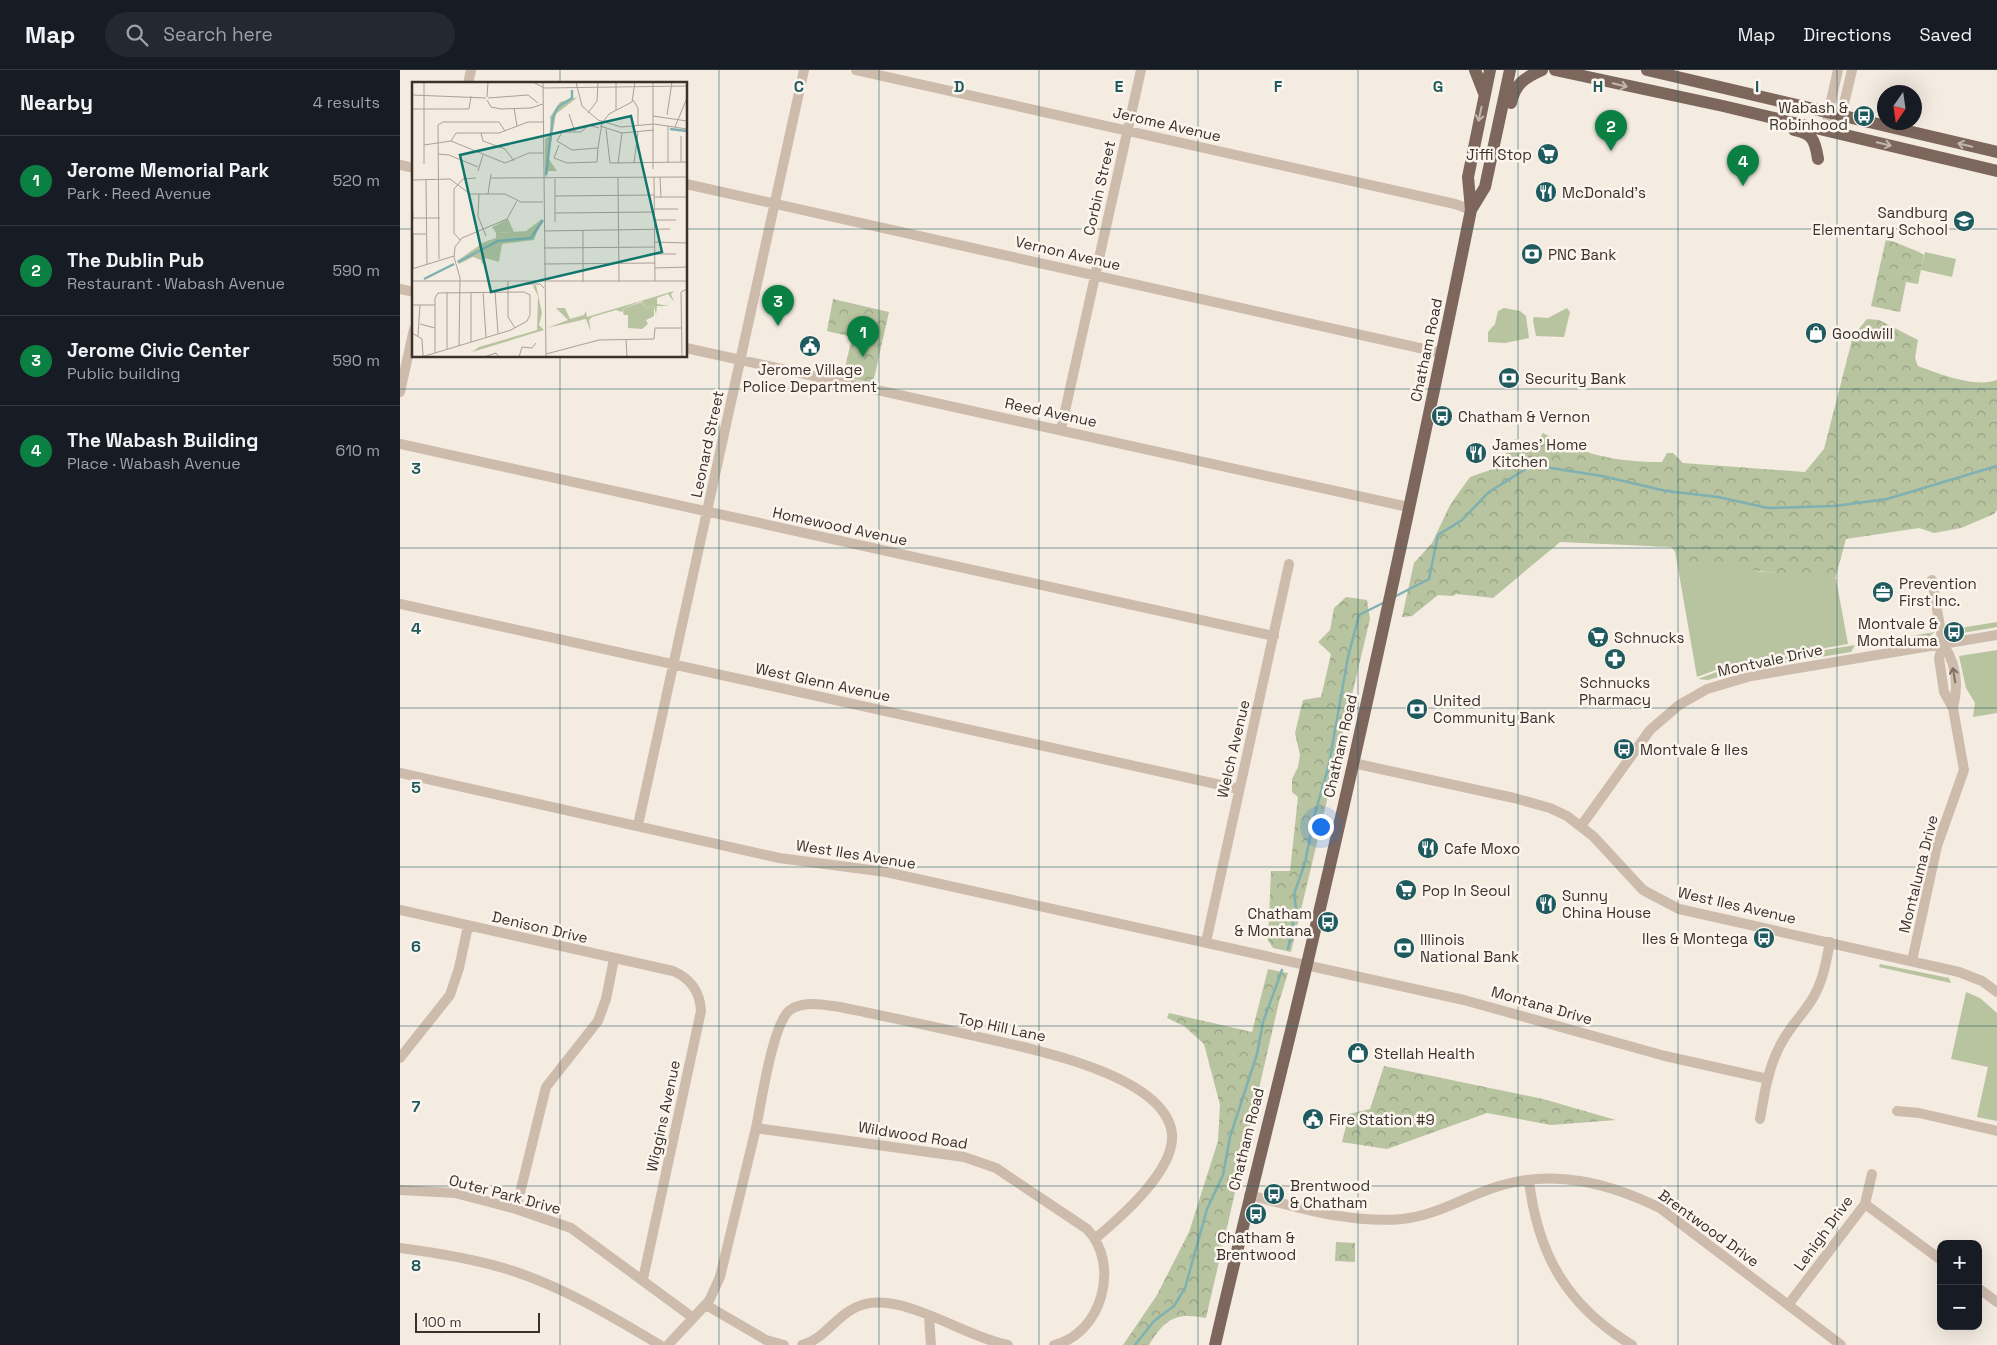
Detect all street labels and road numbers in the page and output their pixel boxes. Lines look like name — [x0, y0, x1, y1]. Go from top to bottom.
street label: Jerome Avenue — [1111, 102, 1223, 146]
street label: Corbin Street — [1079, 139, 1119, 237]
street label: Vernon Avenue — [1013, 232, 1123, 274]
street label: Chatham Road — [1406, 297, 1446, 403]
street label: Leonard Street — [686, 389, 728, 499]
street label: Reed Avenue — [1003, 393, 1099, 431]
street label: Homewood Avenue — [771, 502, 909, 550]
street label: Montvale Drive — [1716, 640, 1824, 680]
street label: West Glenn Avenue — [754, 658, 892, 706]
street label: Chatham Road — [1319, 693, 1361, 799]
street label: Welch Avenue — [1212, 698, 1254, 800]
street label: Montaluma Drive — [1894, 813, 1942, 935]
street label: West Iles Avenue — [795, 835, 917, 873]
street label: West Iles Avenue — [1676, 882, 1798, 928]
street label: Denison Drive — [490, 907, 590, 947]
street label: Montana Drive — [1489, 981, 1595, 1029]
street label: Top Hill Lane — [956, 1008, 1048, 1046]
street label: Wiggins Avenue — [642, 1058, 684, 1173]
street label: Chatham Road — [1224, 1086, 1268, 1192]
street label: Wildwood Road — [857, 1117, 969, 1153]
street label: Outer Park Drive — [447, 1170, 563, 1218]
street label: Brentwood Drive — [1655, 1185, 1763, 1271]
street label: Lehigh Drive — [1789, 1192, 1857, 1274]

